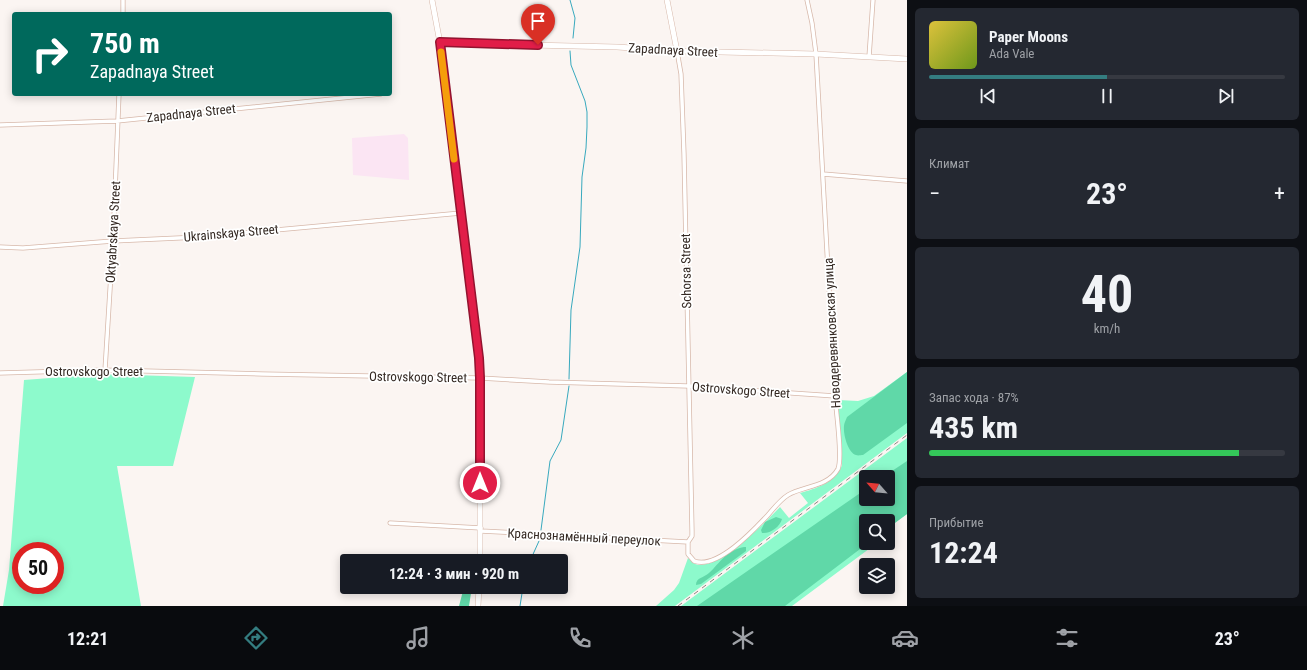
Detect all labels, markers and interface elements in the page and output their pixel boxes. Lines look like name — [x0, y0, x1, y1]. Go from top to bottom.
pin — [521, 4, 555, 45]
icon: arrive — [527, 10, 549, 32]
text: 750 m — [90, 27, 160, 60]
icon: right — [24, 28, 76, 80]
text: Paper Moons — [989, 28, 1068, 46]
street label: Zapadnaya Street — [628, 40, 718, 60]
text: Ada Vale — [989, 46, 1034, 61]
text: Zapadnaya Street — [90, 61, 214, 82]
icon: previous — [977, 85, 999, 107]
icon: pause — [1096, 85, 1118, 107]
icon: next — [1215, 85, 1237, 107]
street label: Zapadnaya Street — [146, 101, 236, 125]
text: Климат — [929, 156, 970, 171]
text: 23° — [1086, 176, 1128, 211]
street label: Oktyabrskaya Street — [103, 180, 123, 284]
text: − — [929, 181, 940, 206]
text: + — [1274, 181, 1285, 206]
street label: Ukrainskaya Street — [183, 221, 279, 245]
street label: Schorsa Street — [678, 233, 694, 309]
street label: Новодеревянковская улица — [821, 257, 843, 409]
text: 40 — [1081, 264, 1133, 325]
text: km/h — [1094, 321, 1120, 336]
street label: Ostrovskogo Street — [45, 364, 143, 379]
street label: Ostrovskogo Street — [369, 369, 467, 385]
street label: Ostrovskogo Street — [692, 379, 791, 401]
text: Запас хода · 87% — [929, 390, 1019, 405]
text: 435 km — [929, 410, 1018, 445]
position arrow — [459, 462, 501, 504]
north arrow — [859, 470, 895, 506]
map controls — [859, 470, 895, 594]
button: search — [859, 514, 895, 550]
text: Прибытие — [929, 515, 984, 530]
street label: Краснознамённый переулок — [507, 525, 662, 549]
text: 12:24 — [929, 535, 998, 570]
speed limit sign: 50 — [12, 542, 64, 594]
button: layers — [859, 558, 895, 594]
text: 12:24 · 3 мин · 920 m — [389, 565, 519, 583]
icon: directions — [242, 624, 270, 652]
icon: music — [404, 624, 432, 652]
icon: phone — [566, 624, 594, 652]
icon: climate — [729, 624, 757, 652]
icon: car — [891, 624, 919, 652]
icon: filters — [1053, 624, 1081, 652]
text: 12:21 — [67, 628, 108, 649]
text: 23° — [1215, 628, 1240, 649]

